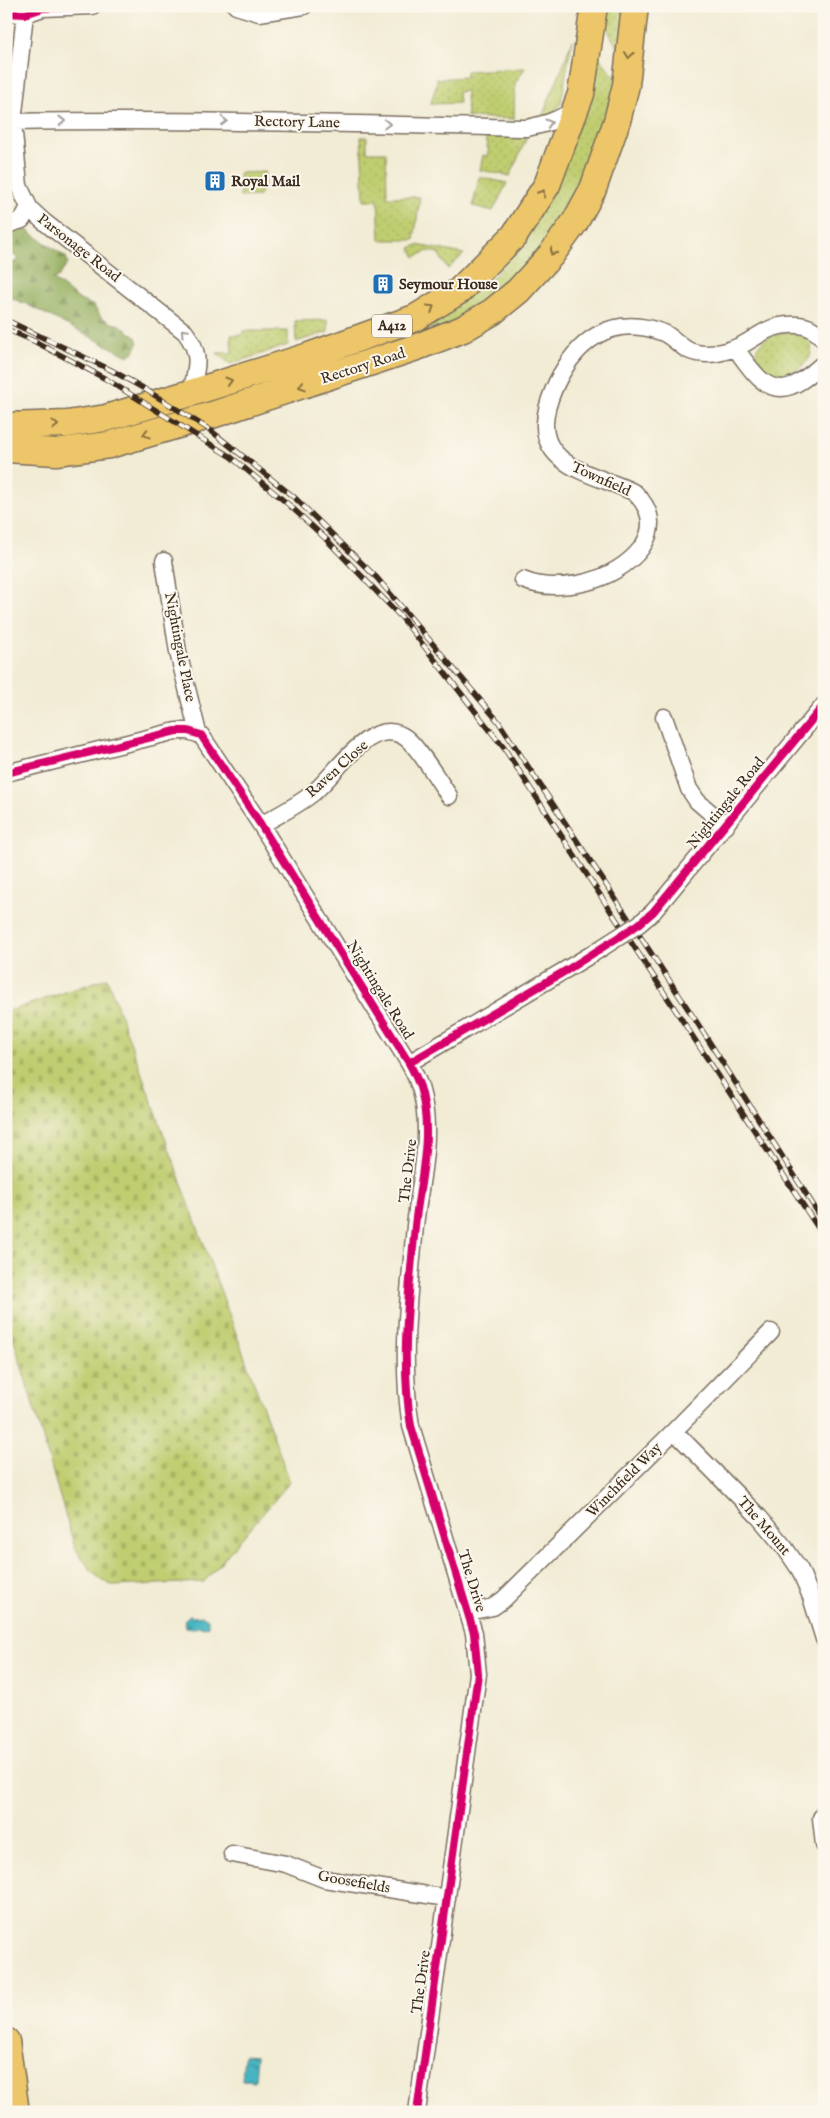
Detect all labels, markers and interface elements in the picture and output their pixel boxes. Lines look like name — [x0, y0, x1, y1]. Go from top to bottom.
one-way arrow — [624, 51, 635, 59]
street label: Rectory Lane — [254, 112, 340, 132]
one-way arrow — [58, 116, 66, 126]
one-way arrow — [221, 116, 229, 126]
one-way arrow — [383, 118, 391, 129]
one-way arrow — [544, 118, 552, 128]
building icon: Royal Mail — [203, 169, 227, 193]
place label: Royal Mail — [231, 172, 301, 191]
one-way arrow — [536, 189, 545, 199]
street label: Parsonage Road — [34, 210, 125, 287]
one-way arrow — [550, 247, 559, 256]
building icon: Seymour House — [371, 272, 395, 296]
place label: Seymour House — [399, 275, 498, 294]
one-way arrow — [425, 305, 434, 315]
road number: A412 — [372, 314, 412, 338]
one-way arrow — [181, 328, 190, 337]
street label: Rectory Road — [318, 343, 409, 389]
one-way arrow — [224, 377, 233, 387]
one-way arrow — [298, 380, 306, 390]
one-way arrow — [52, 420, 59, 430]
one-way arrow — [143, 429, 151, 439]
street label: Townfield — [568, 458, 635, 501]
street label: Nightingale Place — [160, 590, 200, 704]
street label: Raven Close — [302, 736, 372, 802]
street label: Nightingale Road — [683, 752, 770, 853]
street label: Nightingale Road — [342, 937, 418, 1044]
street label: The Drive — [395, 1138, 421, 1204]
street label: Winchfield Way — [582, 1438, 666, 1522]
street label: The Mount — [733, 1493, 795, 1559]
street label: The Drive — [454, 1548, 490, 1614]
street label: Goosefields — [316, 1866, 392, 1898]
street label: The Drive — [407, 1949, 435, 2015]

